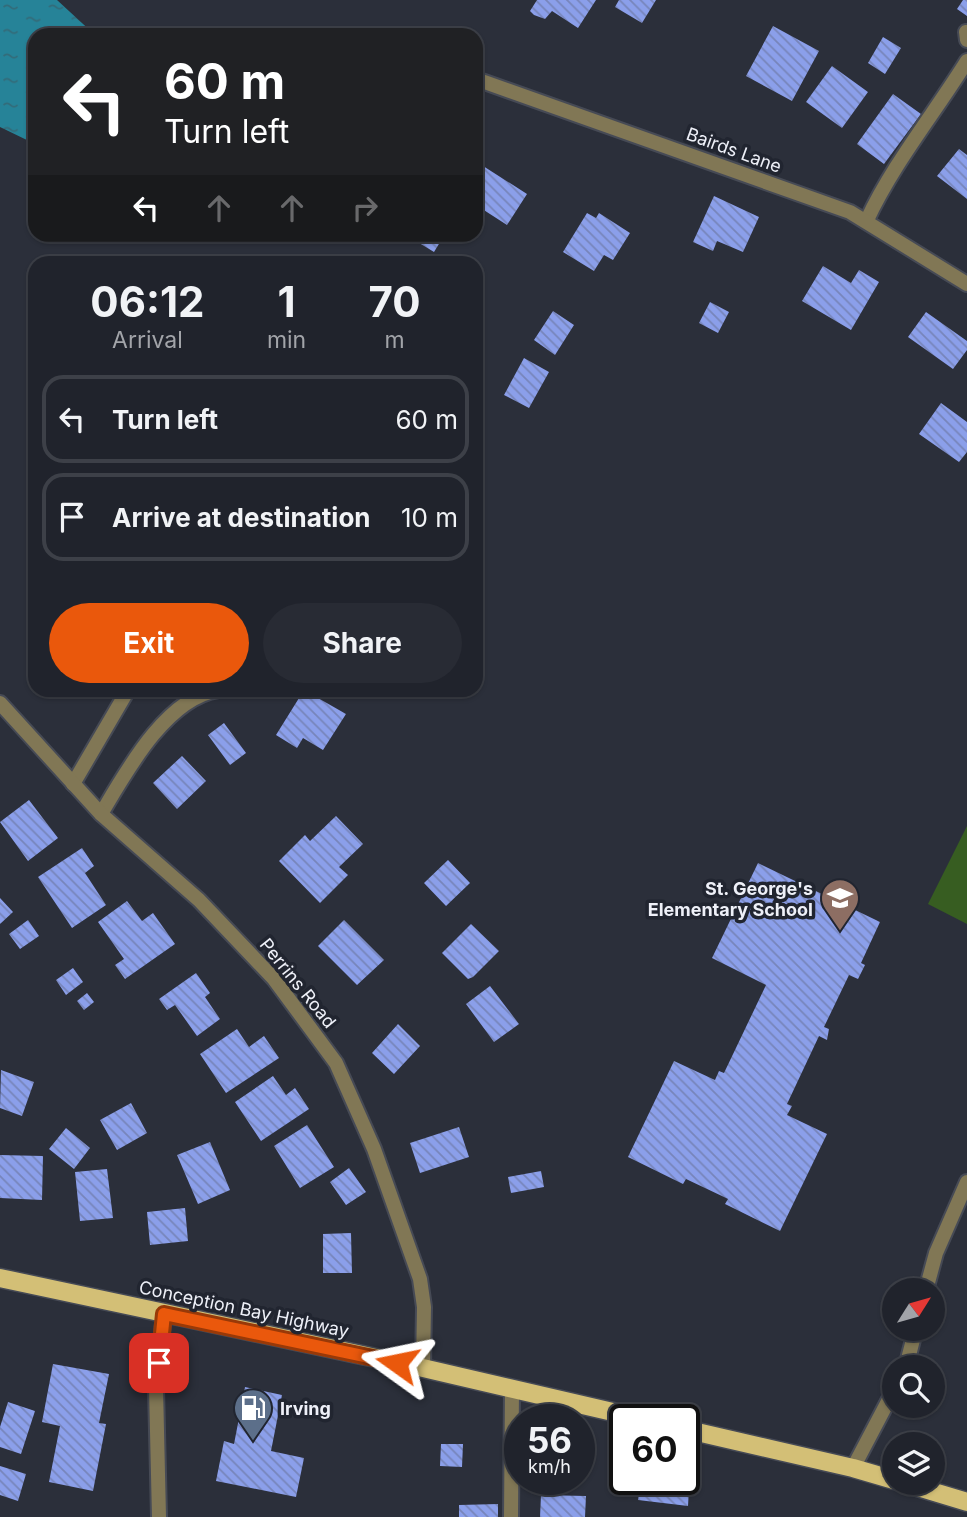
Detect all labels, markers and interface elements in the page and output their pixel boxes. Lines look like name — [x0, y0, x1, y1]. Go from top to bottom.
text: 60 m — [164, 52, 285, 111]
icon: left — [49, 56, 140, 147]
text: Turn left — [164, 112, 289, 151]
street label: Bairds Lane — [684, 123, 784, 177]
icon: left — [127, 189, 165, 227]
icon: ahead — [200, 189, 238, 227]
icon: ahead — [273, 189, 311, 227]
icon: right — [346, 189, 384, 227]
text: 06:12 — [90, 276, 205, 327]
text: 1 — [277, 276, 296, 327]
text: 70 — [369, 276, 421, 327]
text: Arrival — [112, 326, 183, 354]
text: min — [267, 326, 306, 354]
text: m — [385, 326, 405, 354]
icon: left — [53, 400, 91, 438]
text: Turn left — [112, 404, 218, 435]
text: 60 m — [395, 404, 458, 435]
icon: arrive — [53, 498, 91, 536]
text: Arrive at destination — [112, 502, 371, 533]
text: 10 m — [401, 502, 458, 533]
button: Exit — [49, 603, 249, 683]
button: Share — [263, 603, 462, 683]
school or university icon: St. George's Elementary School — [819, 877, 861, 932]
place label: St. George's Elementary School — [648, 878, 813, 920]
street label: Perrins Road — [256, 934, 340, 1032]
street label: Conception Bay Highway — [137, 1276, 351, 1342]
north arrow — [882, 1278, 945, 1340]
map controls — [882, 1278, 945, 1495]
position arrow — [360, 1326, 434, 1400]
pin — [129, 1333, 189, 1393]
icon: arrive — [140, 1344, 178, 1382]
button: search — [882, 1355, 945, 1418]
fuel station icon: Irving — [232, 1387, 274, 1442]
place label: Irving — [280, 1398, 331, 1419]
speed limit sign: 60 — [609, 1404, 700, 1495]
text: 56 — [527, 1419, 572, 1461]
button: layers — [882, 1432, 945, 1495]
text: km/h — [528, 1456, 571, 1477]

